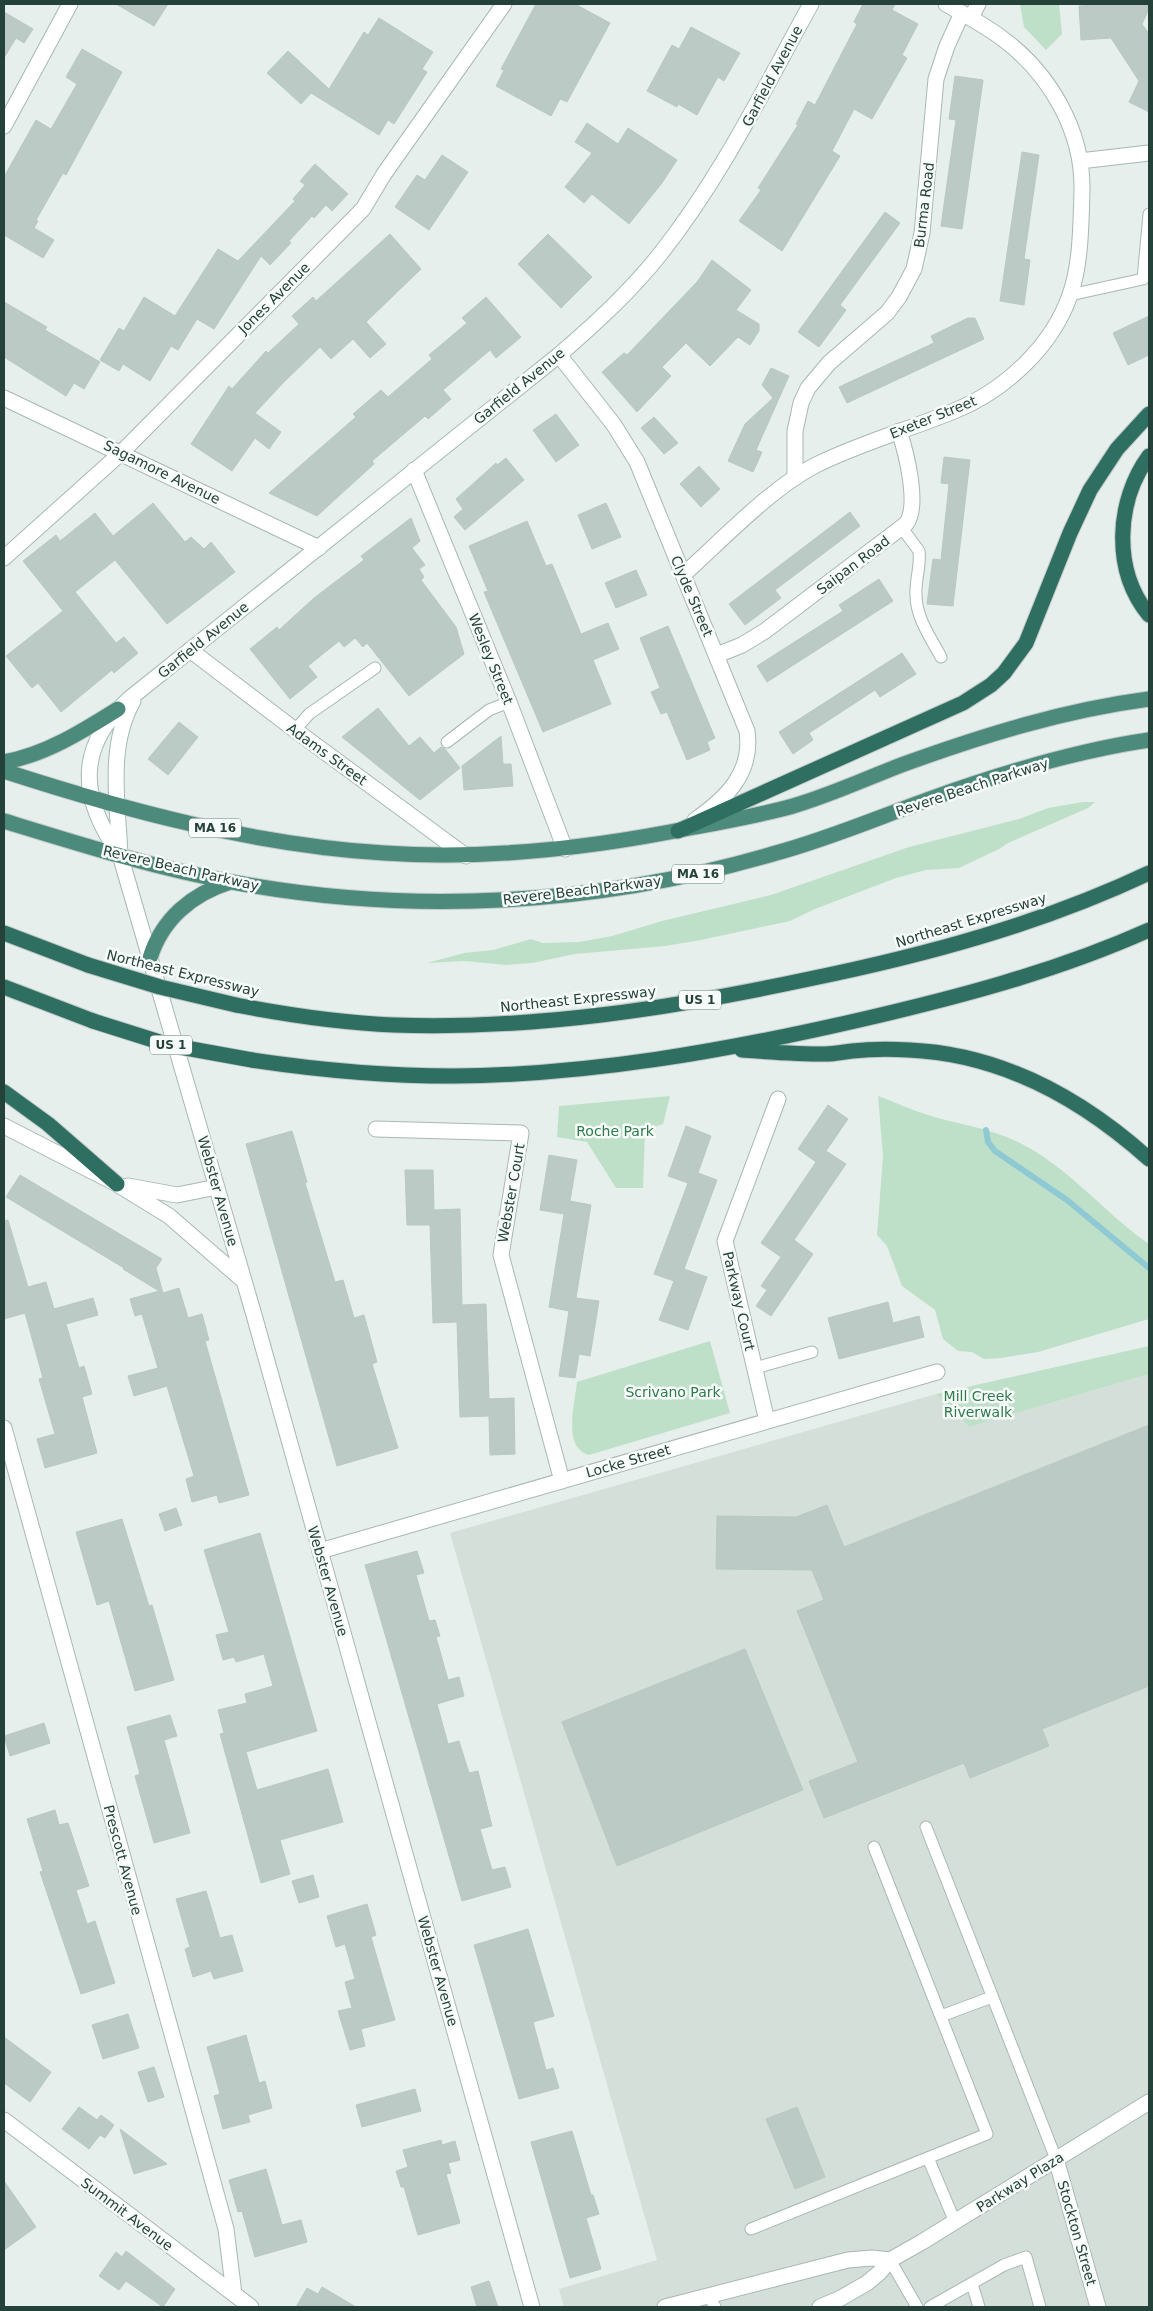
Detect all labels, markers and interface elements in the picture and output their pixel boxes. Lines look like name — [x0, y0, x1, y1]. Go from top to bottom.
street label: Garfield Avenue — [739, 23, 805, 129]
street label: Burma Road — [911, 161, 937, 249]
street label: Jones Avenue — [234, 259, 313, 338]
street label: Garfield Avenue — [470, 345, 568, 427]
street label: Exeter Street — [887, 392, 979, 442]
street label: Sagamore Avenue — [101, 437, 223, 507]
street label: Saipan Road — [813, 532, 893, 598]
street label: Clyde Street — [668, 553, 716, 639]
street label: Garfield Avenue — [154, 599, 252, 681]
street label: Wesley Street — [465, 611, 517, 707]
street label: Adams Street — [284, 720, 370, 789]
street label: Revere Beach Parkway — [894, 755, 1050, 819]
road number: MA 16 — [189, 818, 241, 838]
street label: Revere Beach Parkway — [101, 842, 261, 894]
road number: MA 16 — [672, 864, 724, 884]
street label: Revere Beach Parkway — [502, 872, 662, 908]
street label: Northeast Expressway — [894, 889, 1048, 951]
street label: Northeast Expressway — [105, 946, 261, 1000]
street label: Northeast Expressway — [499, 983, 657, 1015]
road number: US 1 — [679, 990, 721, 1010]
road number: US 1 — [150, 1036, 192, 1054]
park label: Roche Park — [576, 1123, 655, 1139]
street label: Webster Avenue — [195, 1134, 241, 1248]
street label: Webster Court — [494, 1142, 528, 1244]
street label: Parkway Court — [720, 1250, 758, 1353]
park label: Scrivano Park — [625, 1384, 722, 1400]
park label: Mill Creek Riverwalk — [944, 1388, 1013, 1420]
street label: Locke Street — [584, 1441, 673, 1481]
street label: Webster Avenue — [305, 1524, 351, 1638]
street label: Prescott Avenue — [101, 1803, 145, 1917]
street label: Webster Avenue — [415, 1914, 461, 2028]
street label: Parkway Plaza — [973, 2149, 1067, 2215]
street label: Summit Avenue — [78, 2174, 176, 2254]
street label: Stockton Street — [1054, 2179, 1100, 2288]

